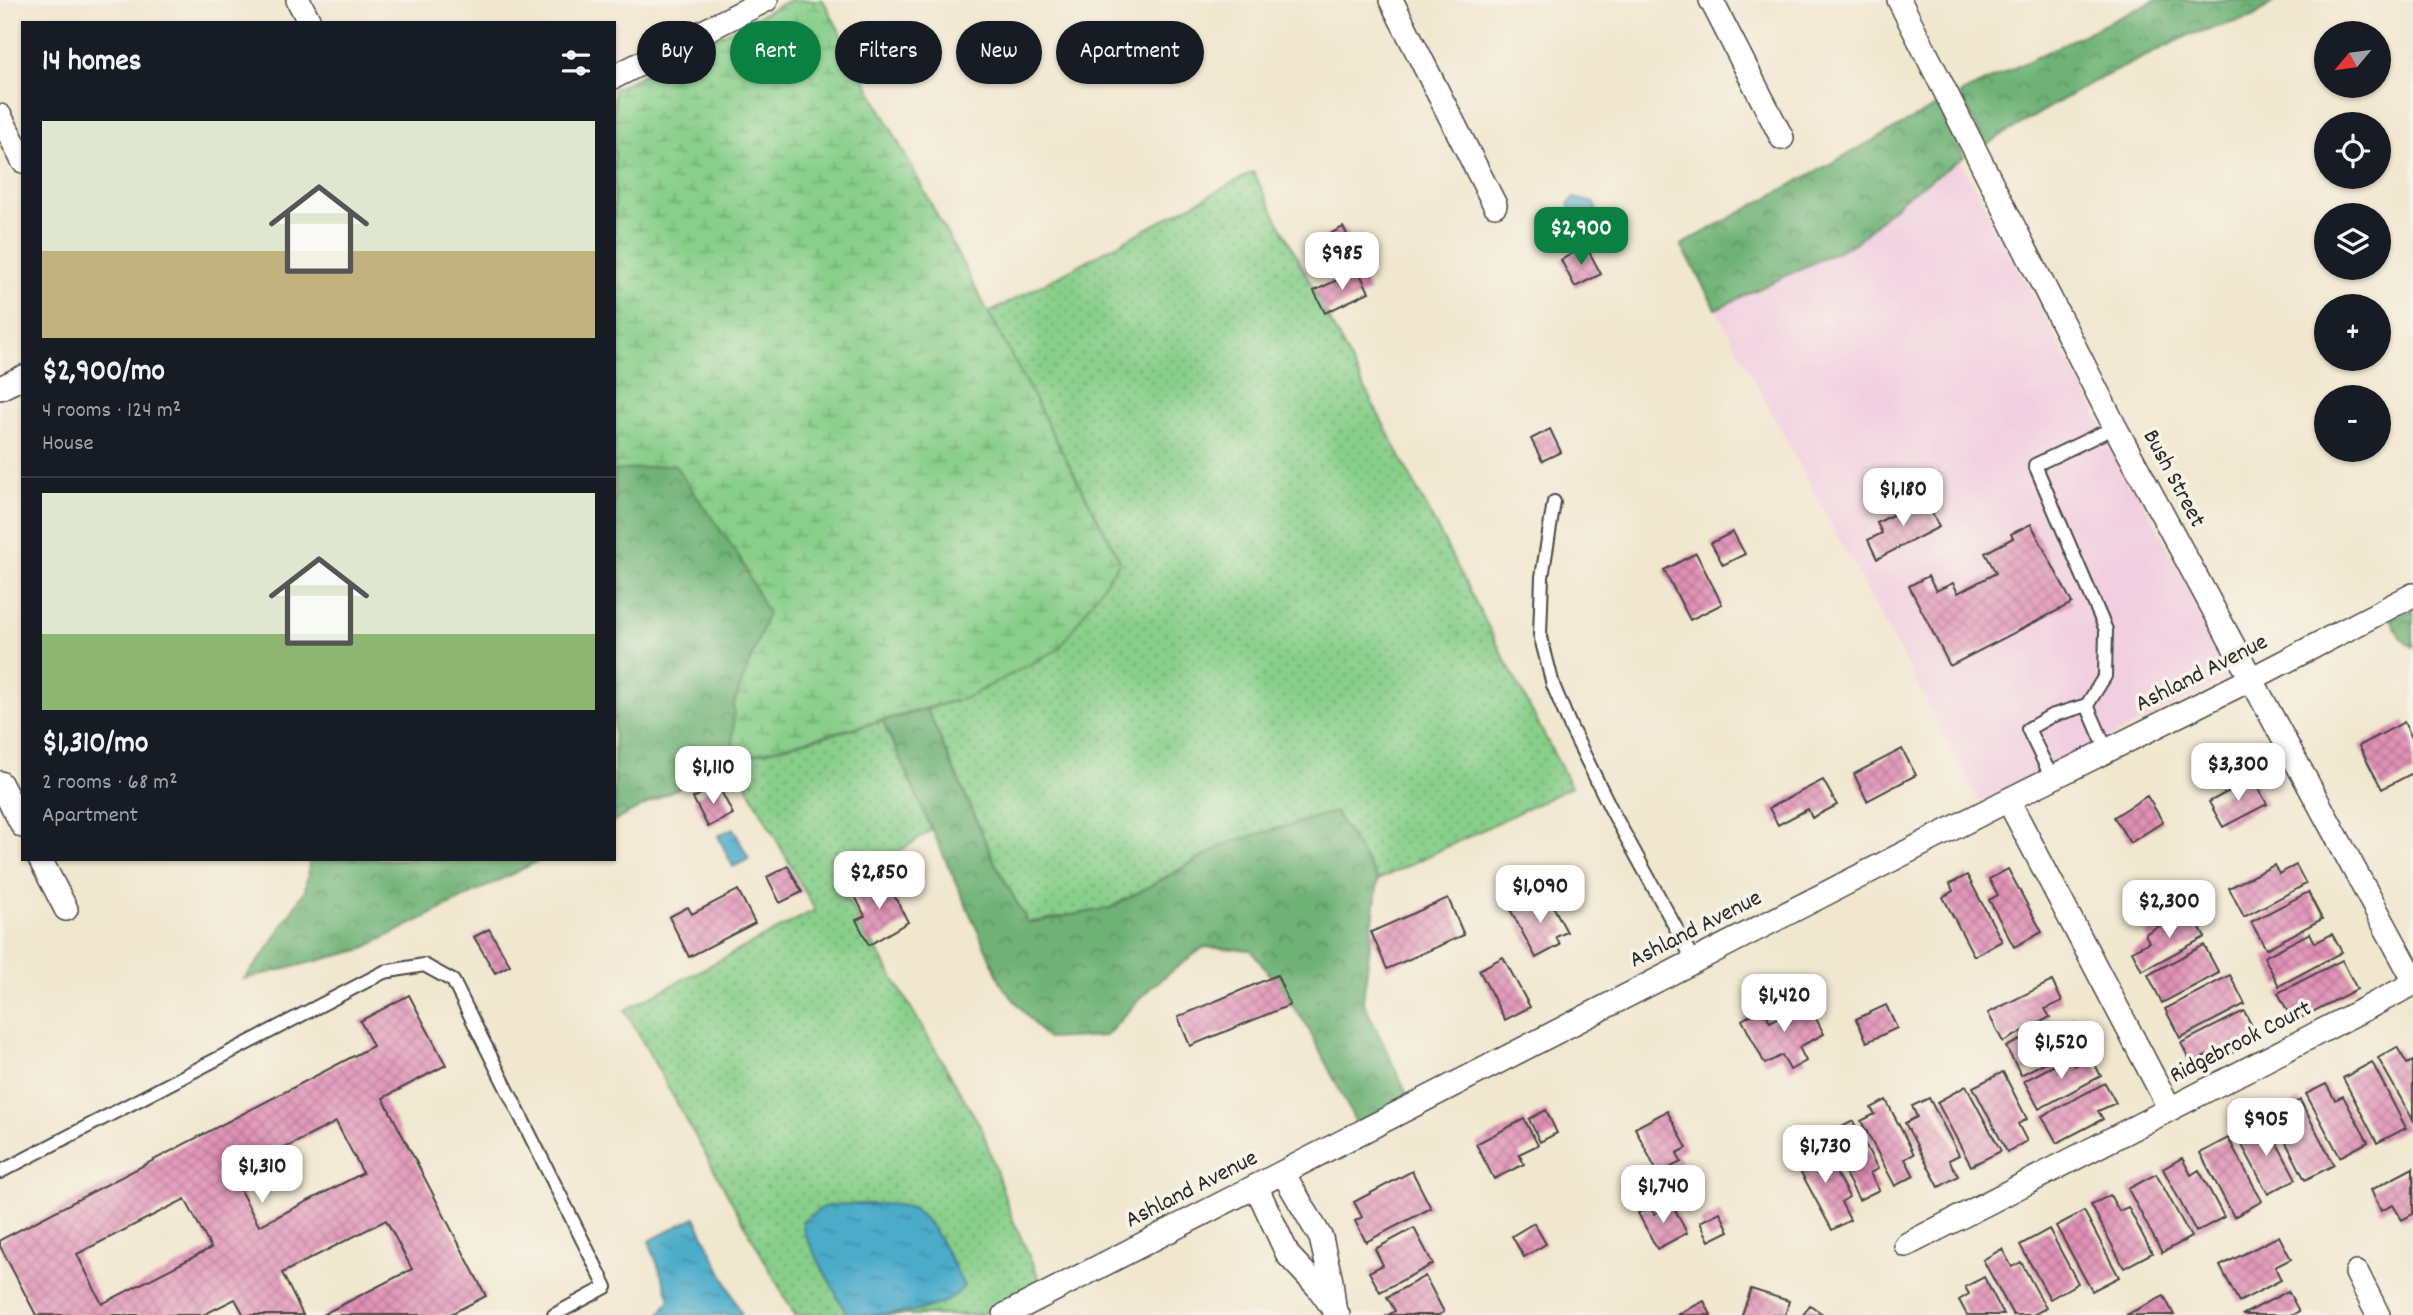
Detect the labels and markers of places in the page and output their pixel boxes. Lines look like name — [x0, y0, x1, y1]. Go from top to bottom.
pin: $2,900 — [1524, 208, 1638, 267]
pin: $985 — [1301, 232, 1383, 292]
pin: $1,180 — [1846, 468, 1960, 528]
pin: $3,300 — [2181, 744, 2295, 803]
pin: $1,110 — [656, 746, 770, 806]
pin: $2,850 — [822, 852, 936, 911]
pin: $1,090 — [1483, 866, 1597, 925]
pin: $2,300 — [2112, 880, 2226, 940]
pin: $1,420 — [1727, 974, 1841, 1034]
pin: $1,520 — [2004, 1021, 2118, 1081]
pin: $905 — [2225, 1098, 2307, 1158]
pin: $1,730 — [1768, 1126, 1882, 1185]
pin: $1,310 — [205, 1146, 319, 1205]
pin: $1,740 — [1606, 1166, 1720, 1225]

